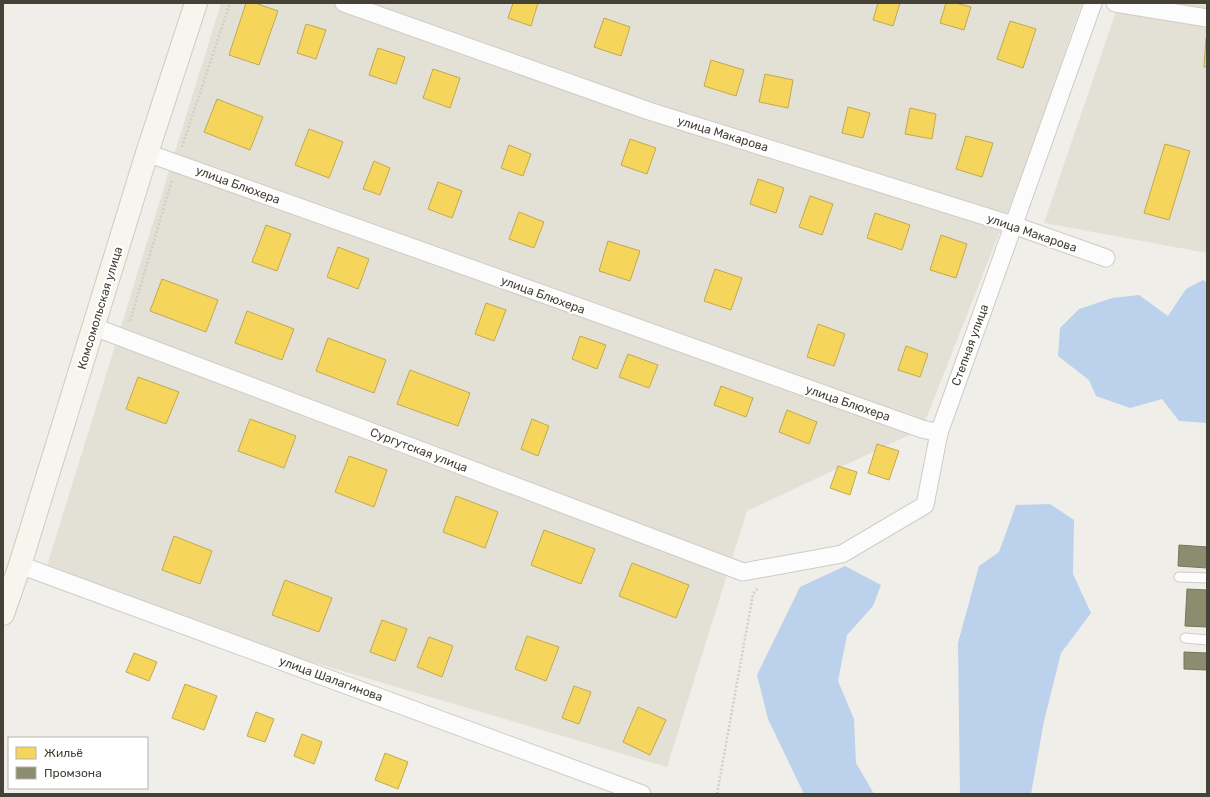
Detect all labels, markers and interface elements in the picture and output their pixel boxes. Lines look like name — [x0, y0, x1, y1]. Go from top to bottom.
street label: улица Макарова — [676, 114, 770, 154]
street label: улица Блюхера — [194, 163, 282, 207]
street label: улица Макарова — [985, 211, 1079, 255]
street label: Комсомольская улица — [75, 245, 125, 371]
street label: улица Блюхера — [499, 273, 587, 317]
street label: Степная улица — [949, 302, 991, 388]
street label: улица Блюхера — [804, 382, 892, 424]
street label: Сургутская улица — [368, 425, 470, 475]
street label: улица Шалагинова — [277, 654, 385, 704]
legend — [8, 737, 148, 789]
text: Жильё — [44, 746, 83, 760]
text: Промзона — [44, 766, 102, 780]

